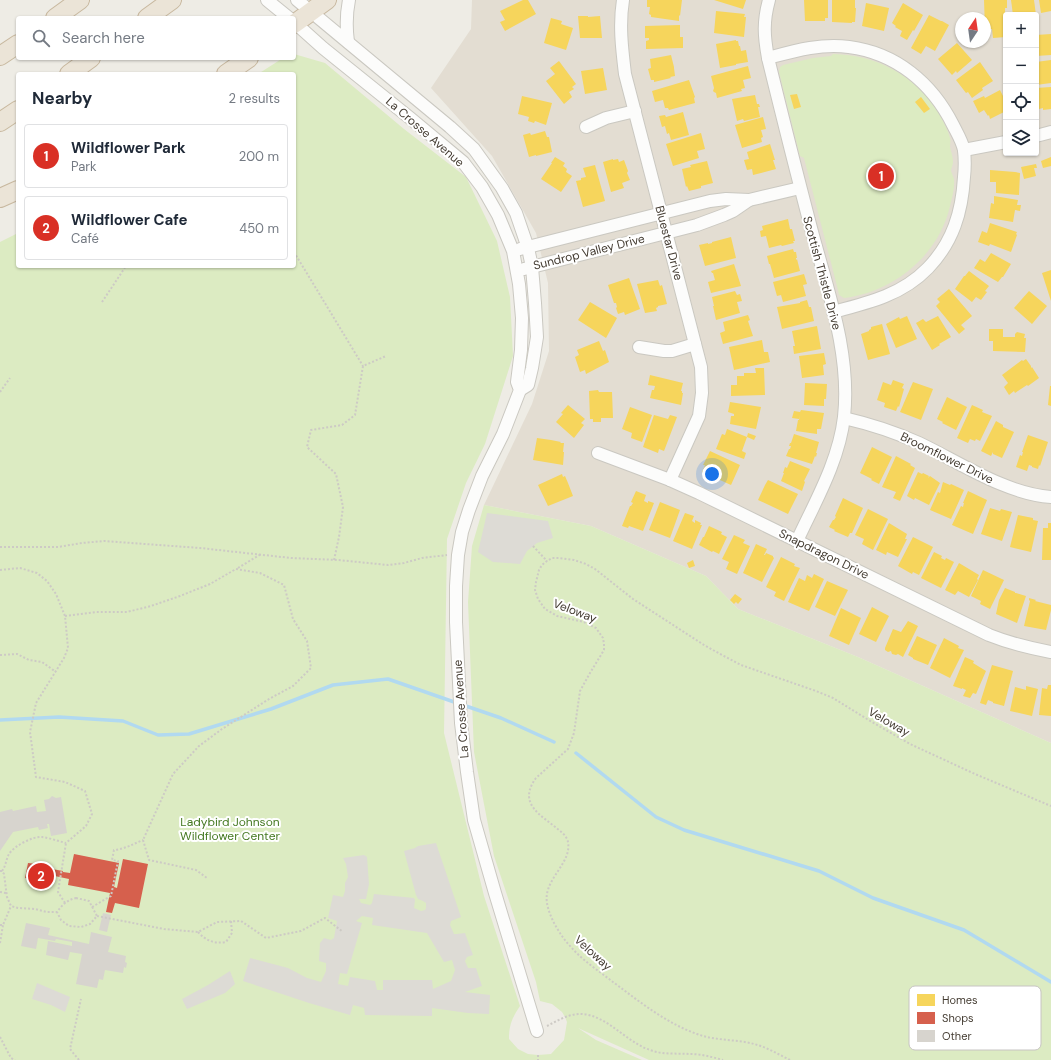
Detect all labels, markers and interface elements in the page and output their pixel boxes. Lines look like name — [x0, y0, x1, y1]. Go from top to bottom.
north arrow — [955, 12, 991, 48]
map controls — [1003, 12, 1039, 156]
button: + — [1003, 12, 1039, 48]
search box — [16, 16, 296, 60]
icon: search — [30, 27, 52, 49]
text: Search here — [62, 28, 145, 48]
button: − — [1003, 48, 1039, 84]
button: locate — [1003, 84, 1039, 120]
text: Nearby — [32, 87, 92, 109]
text: 2 results — [229, 90, 280, 107]
street label: La Crosse Avenue — [382, 94, 468, 171]
button: layers — [1003, 120, 1039, 156]
text: Wildflower Park — [71, 138, 186, 158]
text: 1 — [44, 148, 48, 165]
text: 200 m — [239, 148, 279, 165]
text: Park — [71, 158, 97, 175]
pin: 1 — [868, 161, 894, 191]
street label: Bluestar Drive — [651, 204, 687, 282]
text: Wildflower Cafe — [71, 210, 188, 230]
street label: Scottish Thistle Drive — [799, 214, 845, 332]
text: 2 — [42, 220, 50, 237]
text: 450 m — [239, 220, 279, 237]
text: Café — [71, 230, 99, 247]
street label: Sundrop Valley Drive — [532, 230, 647, 274]
street label: Broomflower Drive — [898, 428, 996, 488]
your location — [702, 464, 722, 484]
street label: Snapdragon Drive — [776, 525, 872, 583]
street label: Veloway — [551, 595, 599, 627]
street label: La Crosse Avenue — [450, 659, 472, 759]
street label: Veloway — [865, 704, 913, 740]
park label: Ladybird Johnson Wildflower Center — [180, 814, 280, 844]
pin: 2 — [28, 861, 54, 891]
street label: Veloway — [571, 932, 616, 974]
legend — [909, 986, 1041, 1050]
text: Homes — [942, 993, 978, 1007]
text: Shops — [942, 1011, 974, 1025]
text: Other — [942, 1029, 971, 1043]

